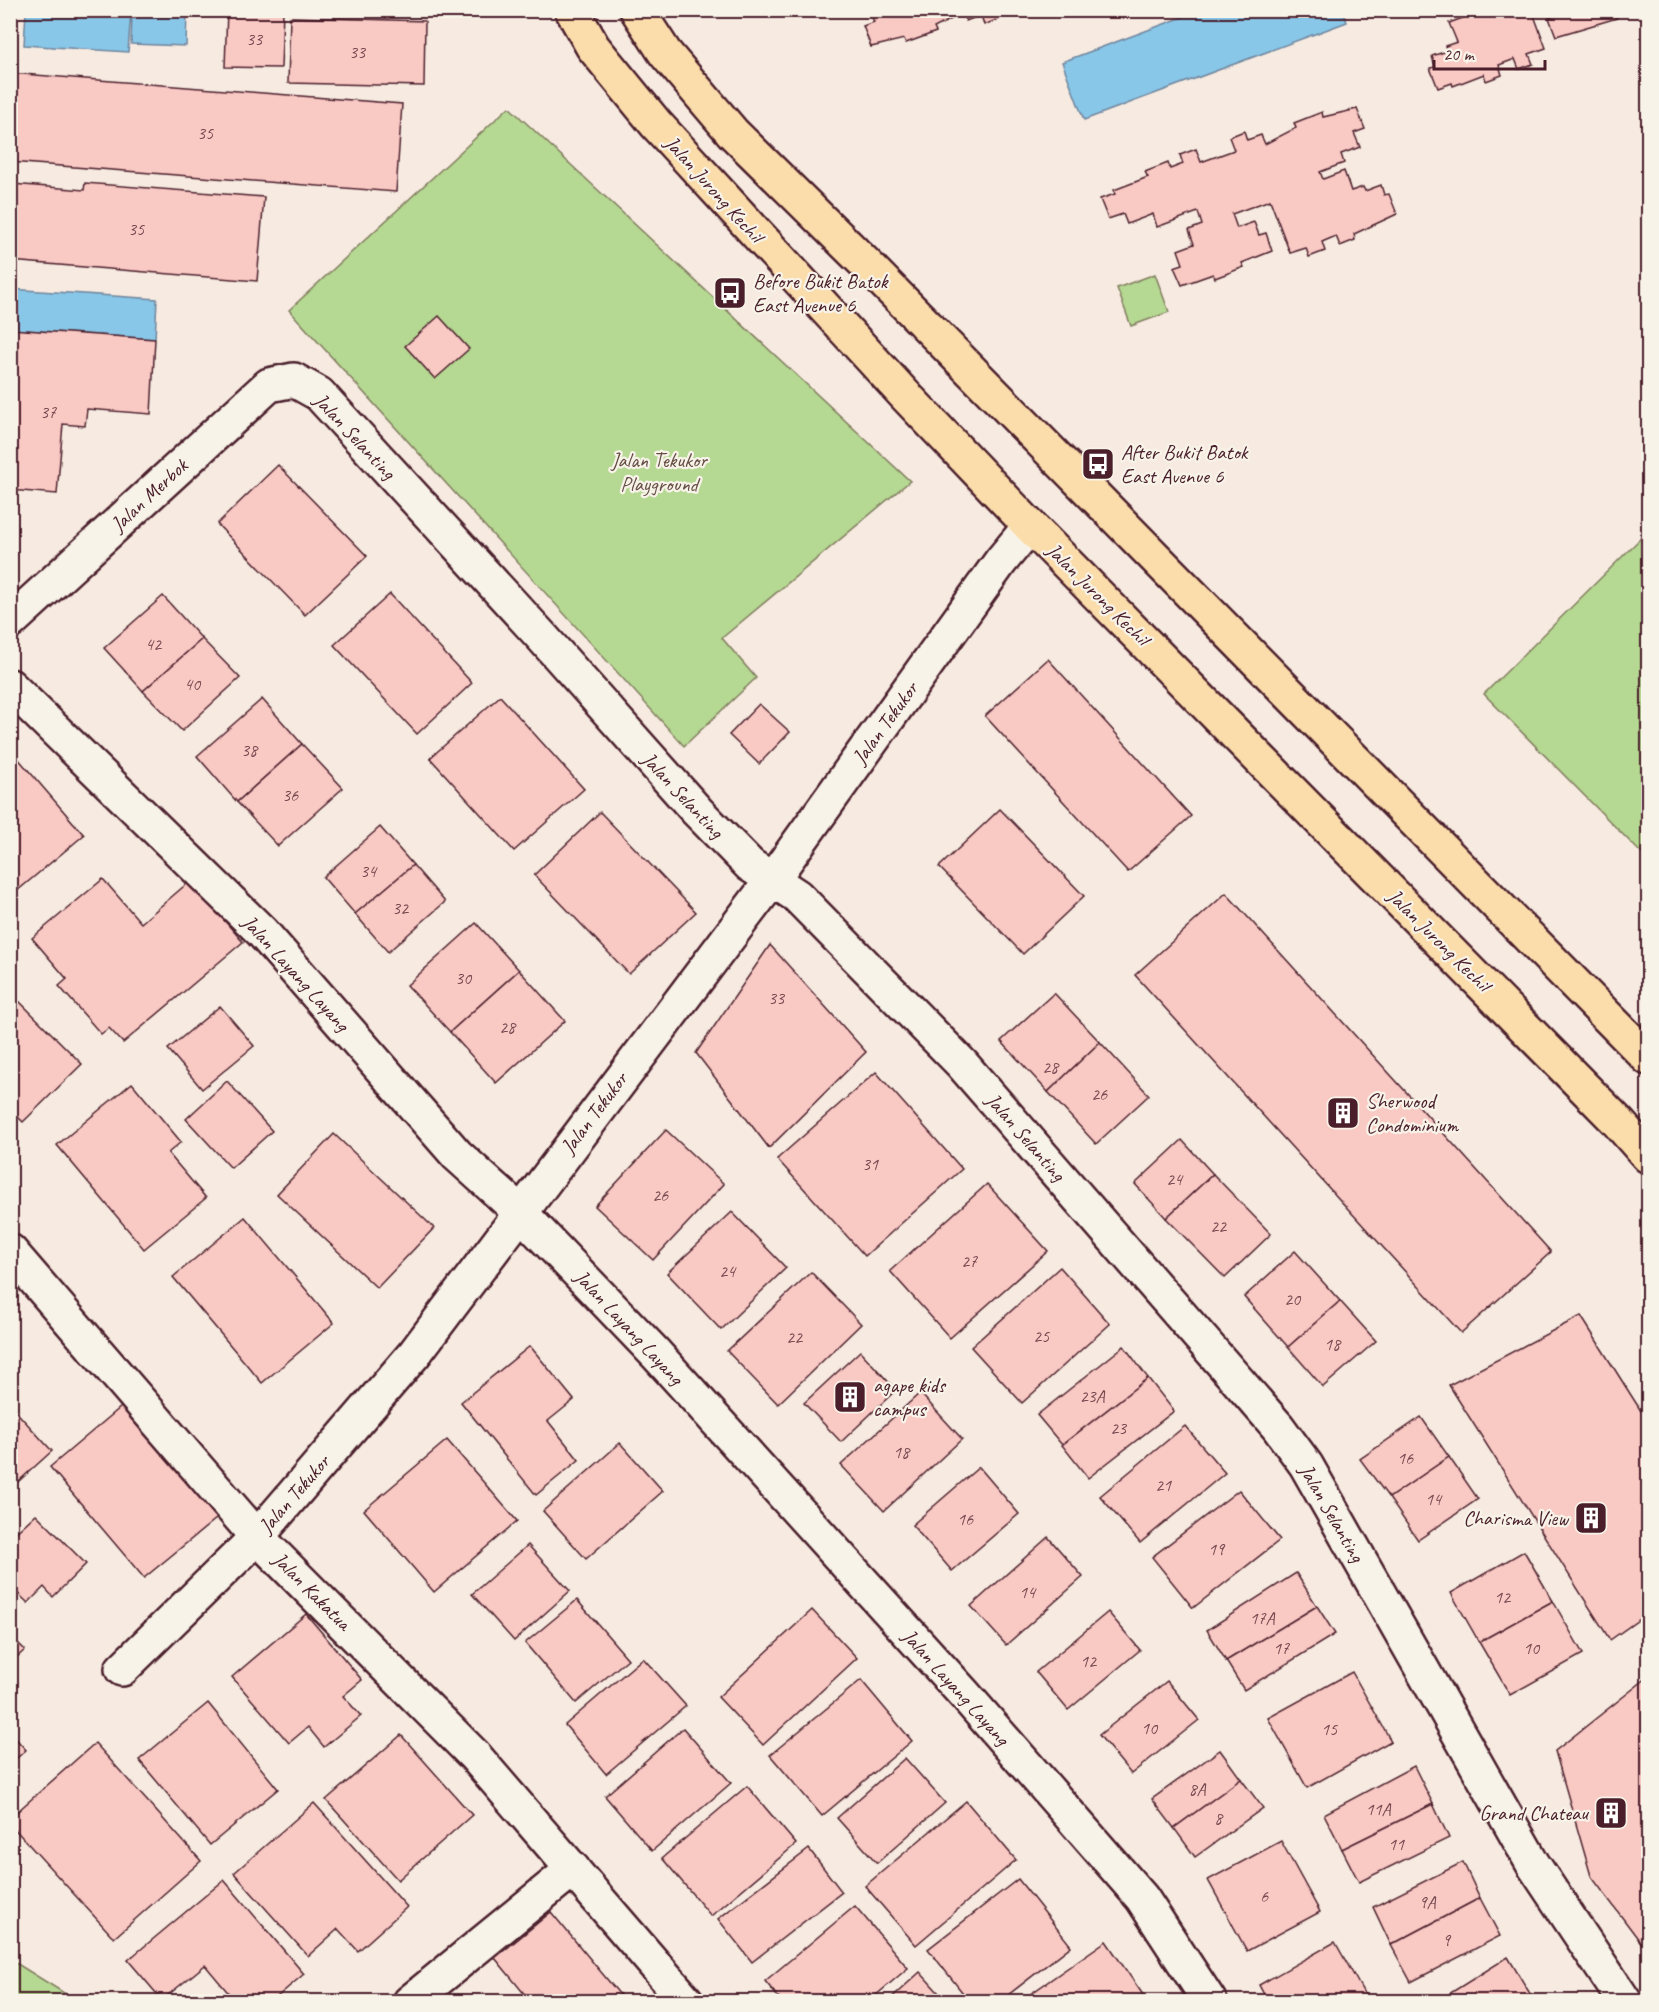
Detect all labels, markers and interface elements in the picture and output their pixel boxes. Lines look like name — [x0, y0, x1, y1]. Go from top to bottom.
house number: 33 — [246, 28, 264, 50]
scale bar — [1434, 33, 1545, 71]
house number: 33 — [349, 41, 367, 63]
text: 20 m — [1443, 43, 1476, 65]
house number: 35 — [197, 122, 214, 144]
street label: Jalan Jurong Kechil — [659, 129, 771, 250]
house number: 35 — [128, 218, 145, 240]
place label: Before Bukit Batok East Avenue 6 — [753, 268, 889, 318]
bus stop icon: Before Bukit Batok East Avenue 6 — [712, 275, 748, 311]
street label: Jalan Selanting — [308, 387, 403, 486]
house number: 37 — [40, 401, 57, 423]
place label: After Bukit Batok East Avenue 6 — [1121, 439, 1249, 489]
bus stop icon: After Bukit Batok East Avenue 6 — [1080, 446, 1116, 482]
park label: Jalan Tekukor Playground — [610, 447, 708, 497]
street label: Jalan Merbok — [104, 452, 194, 538]
street label: Jalan Jurong Kechil — [1040, 536, 1157, 653]
house number: 42 — [145, 633, 163, 655]
house number: 40 — [184, 673, 202, 695]
street label: Jalan Tekukor — [846, 676, 924, 770]
house number: 38 — [241, 739, 259, 761]
street label: Jalan Selanting — [636, 746, 731, 845]
house number: 36 — [282, 784, 299, 806]
house number: 34 — [360, 860, 378, 882]
street label: Jalan Jurong Kechil — [1381, 882, 1498, 999]
house number: 32 — [392, 897, 410, 919]
street label: Jalan Layang Layang — [236, 909, 356, 1038]
house number: 30 — [455, 967, 473, 989]
house number: 33 — [768, 987, 786, 1009]
house number: 28 — [499, 1016, 517, 1038]
house number: 28 — [1042, 1056, 1060, 1078]
street label: Jalan Tekukor — [554, 1066, 634, 1160]
house number: 26 — [1091, 1083, 1108, 1105]
street label: Jalan Selanting — [980, 1087, 1073, 1188]
place label: Sherwood Condominium — [1366, 1088, 1459, 1138]
building icon: Sherwood Condominium — [1325, 1095, 1361, 1131]
house number: 31 — [862, 1153, 879, 1175]
house number: 24 — [1166, 1168, 1184, 1190]
house number: 26 — [652, 1184, 669, 1206]
house number: 22 — [1210, 1215, 1228, 1237]
house number: 27 — [961, 1250, 978, 1272]
house number: 24 — [719, 1260, 737, 1282]
street label: Jalan Layang Layang — [568, 1263, 690, 1391]
house number: 20 — [1284, 1288, 1302, 1310]
house number: 25 — [1033, 1325, 1050, 1347]
house number: 22 — [786, 1326, 804, 1348]
house number: 18 — [1324, 1333, 1342, 1355]
place label: agape kids campus — [873, 1372, 947, 1422]
building icon: agape kids campus — [832, 1379, 868, 1415]
house number: 23A — [1079, 1385, 1106, 1407]
house number: 23 — [1110, 1417, 1128, 1439]
house number: 18 — [893, 1441, 911, 1463]
house number: 16 — [1397, 1447, 1414, 1469]
street label: Jalan Tekukor — [252, 1448, 336, 1539]
street label: Jalan Selanting — [1293, 1458, 1371, 1568]
house number: 21 — [1155, 1474, 1172, 1496]
house number: 14 — [1425, 1488, 1443, 1510]
building icon: Charisma View — [1573, 1500, 1609, 1536]
place label: Charisma View — [1463, 1505, 1570, 1531]
house number: 16 — [957, 1508, 974, 1530]
house number: 19 — [1208, 1538, 1226, 1560]
street label: Jalan Kakatua — [267, 1546, 358, 1637]
house number: 14 — [1019, 1581, 1037, 1603]
house number: 12 — [1494, 1586, 1512, 1608]
house number: 17A — [1249, 1607, 1276, 1629]
street label: Jalan Layang Layang — [896, 1623, 1016, 1752]
house number: 17 — [1273, 1637, 1290, 1659]
house number: 10 — [1523, 1637, 1541, 1659]
house number: 12 — [1080, 1650, 1098, 1672]
house number: 10 — [1141, 1717, 1159, 1739]
house number: 15 — [1321, 1718, 1338, 1740]
house number: 8A — [1188, 1778, 1207, 1800]
building icon: Grand Chateau — [1593, 1795, 1629, 1831]
house number: 11A — [1365, 1798, 1392, 1820]
place label: Grand Chateau — [1479, 1800, 1589, 1826]
house number: 8 — [1214, 1807, 1224, 1829]
house number: 11 — [1388, 1833, 1405, 1855]
house number: 6 — [1260, 1885, 1269, 1907]
house number: 9A — [1418, 1891, 1437, 1913]
house number: 9 — [1442, 1929, 1452, 1951]

